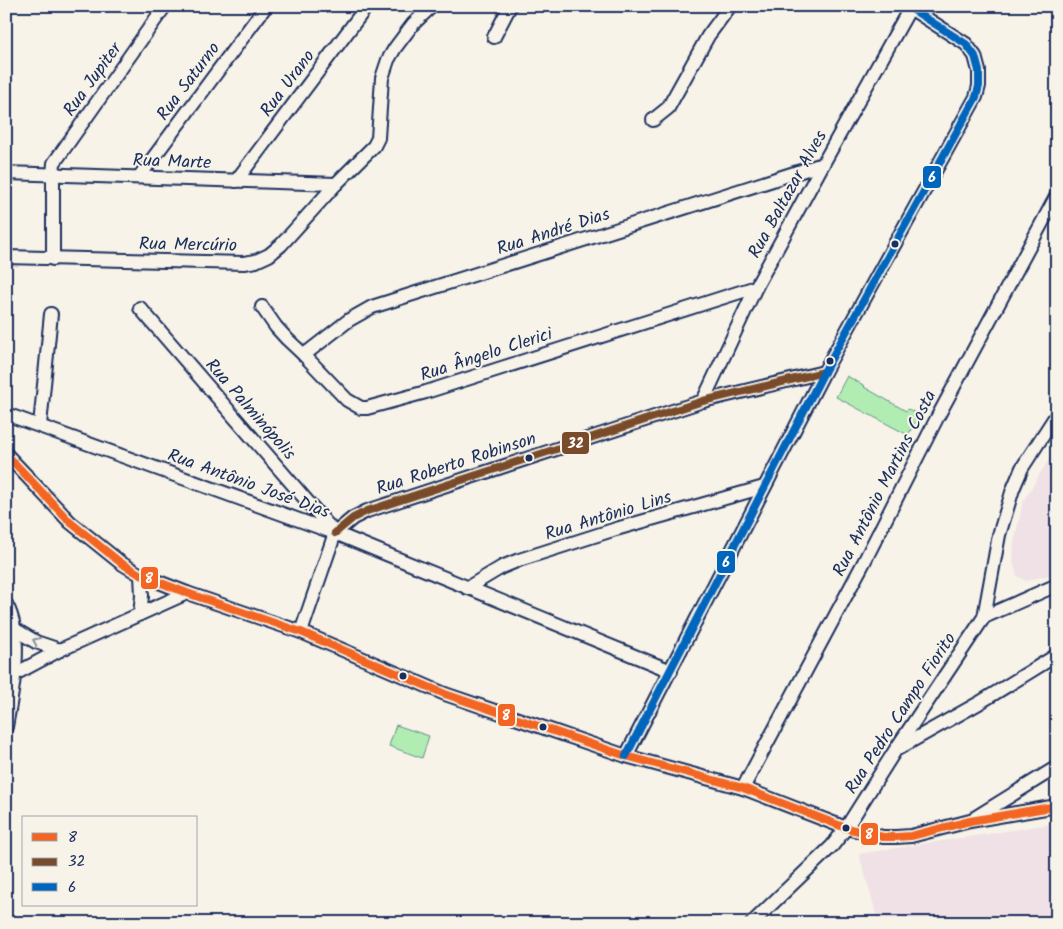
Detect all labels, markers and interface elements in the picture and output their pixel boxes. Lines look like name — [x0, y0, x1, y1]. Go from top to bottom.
street label: Rua Jupiter — [56, 36, 131, 123]
street label: Rua Saturno — [150, 36, 229, 127]
street label: Rua Urano — [253, 44, 323, 124]
street label: Rua Baltazar Alves — [741, 125, 836, 264]
street label: Rua Marte — [132, 147, 212, 178]
line badge: 6 — [922, 165, 942, 189]
text: 6 — [928, 167, 936, 189]
street label: Rua André Dias — [493, 200, 614, 264]
street label: Rua Mercúrio — [139, 230, 237, 261]
unlabelled marker — [890, 239, 900, 249]
street label: Rua Ângelo Clerici — [417, 320, 557, 390]
street label: Rua Palminópolis — [197, 353, 303, 468]
unlabelled marker — [825, 356, 835, 366]
street label: Rua Antônio Martins Costa — [826, 385, 945, 582]
street label: Rua Roberto Robinson — [373, 425, 540, 504]
line badge: 32 — [561, 431, 590, 455]
text: 32 — [567, 433, 584, 455]
street label: Rua Antônio José Dias — [163, 442, 334, 527]
unlabelled marker — [524, 453, 534, 463]
street label: Rua Antônio Lins — [542, 483, 676, 549]
line badge: 6 — [716, 550, 736, 574]
text: 6 — [722, 552, 730, 574]
line badge: 8 — [140, 566, 159, 590]
text: 8 — [145, 568, 154, 590]
street label: Rua Pedro Campo Fiorito — [838, 627, 965, 800]
one-way arrow — [32, 637, 41, 648]
unlabelled marker — [398, 671, 408, 681]
line badge: 8 — [497, 703, 516, 727]
text: 8 — [502, 705, 511, 727]
unlabelled marker — [538, 722, 548, 732]
legend — [22, 816, 198, 906]
line badge: 8 — [860, 822, 879, 846]
unlabelled marker — [841, 823, 851, 833]
text: 8 — [865, 824, 874, 846]
text: 8 — [68, 826, 78, 850]
text: 32 — [68, 850, 85, 874]
text: 6 — [68, 876, 76, 900]

